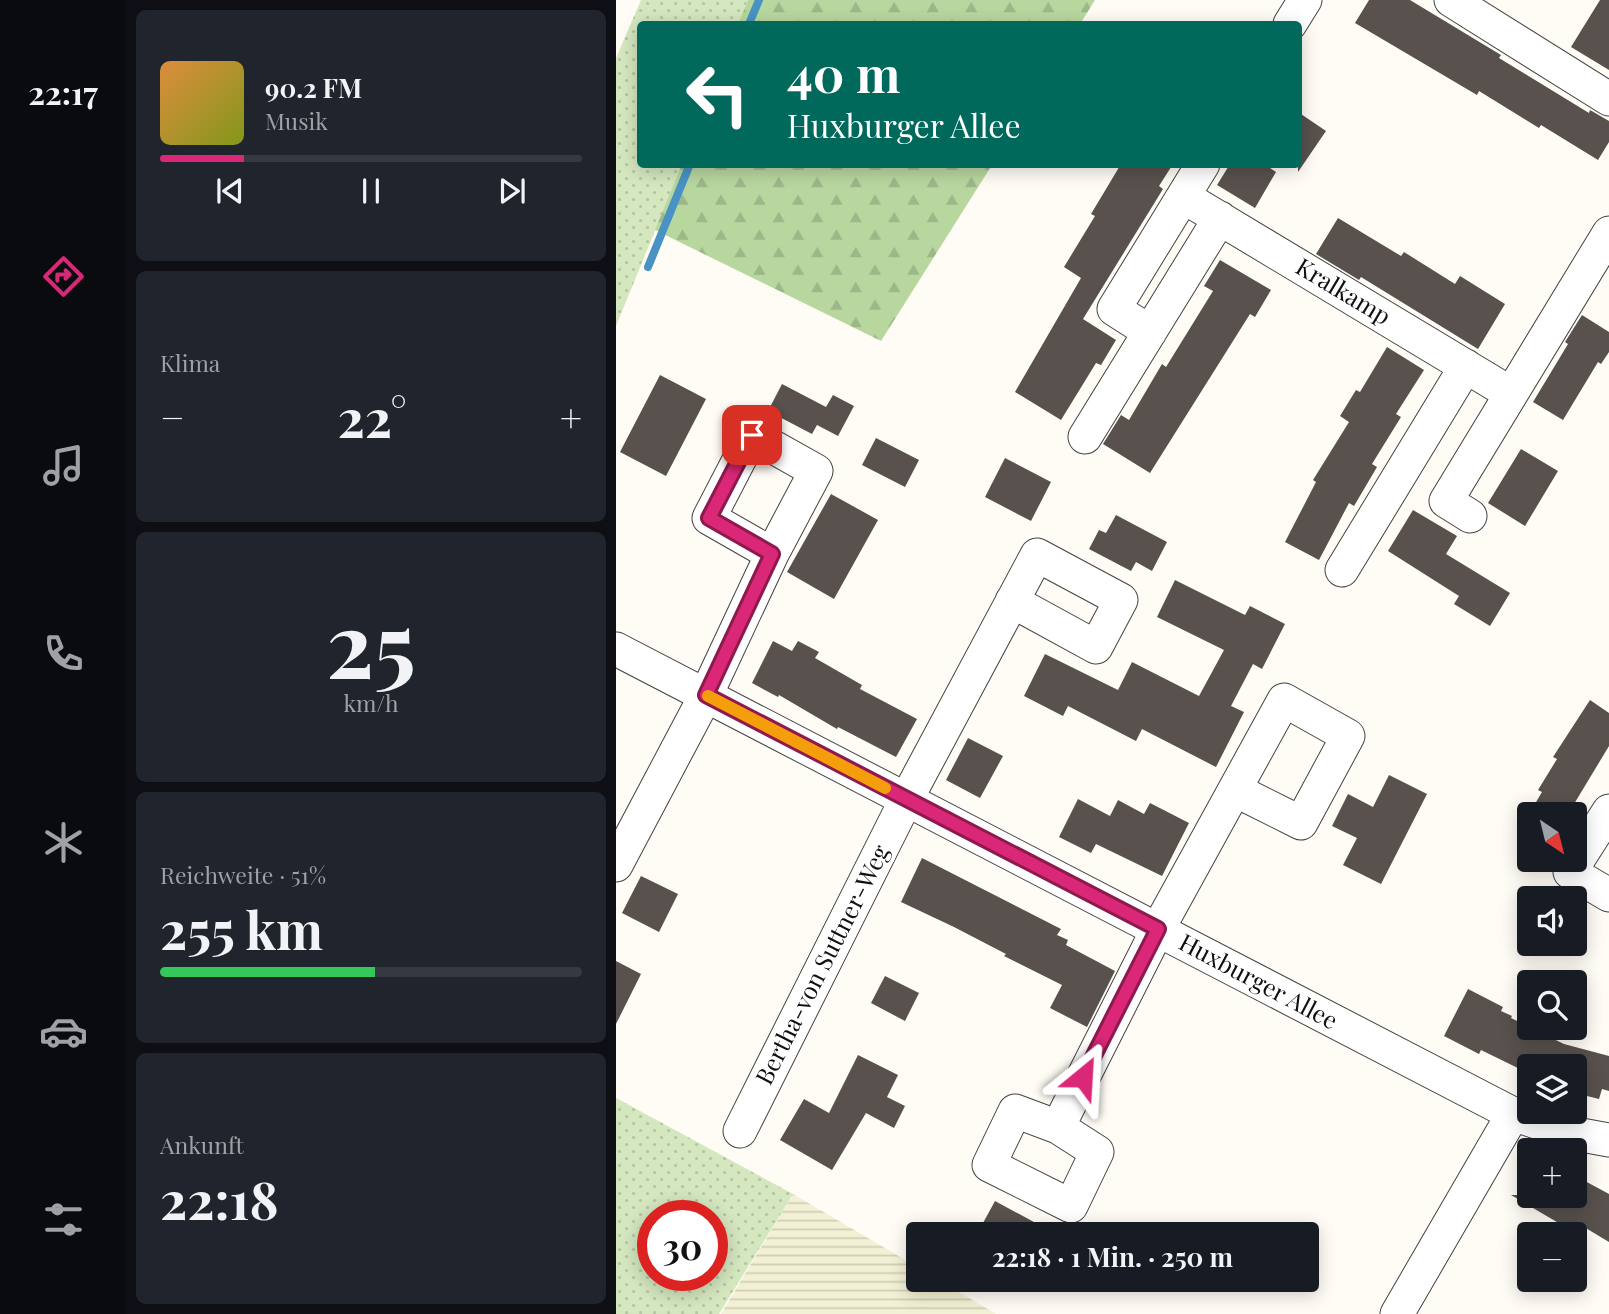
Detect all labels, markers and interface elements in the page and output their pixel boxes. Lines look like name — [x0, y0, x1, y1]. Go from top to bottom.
text: 40 m — [787, 40, 900, 105]
icon: left — [672, 49, 763, 140]
text: 22:17 — [28, 70, 98, 113]
text: 90.2 FM — [265, 70, 362, 105]
text: Huxburger Allee — [787, 103, 1021, 146]
text: Musik — [265, 105, 328, 136]
icon: previous — [211, 172, 249, 210]
icon: pause — [352, 172, 390, 210]
icon: next — [493, 172, 531, 210]
street label: Kralkamp — [1291, 249, 1397, 331]
icon: directions — [39, 252, 88, 301]
text: Klima — [160, 347, 220, 378]
text: 22° — [338, 382, 407, 451]
text: − — [160, 391, 185, 442]
text: + — [560, 391, 582, 442]
pin — [722, 405, 782, 465]
icon: arrive — [733, 416, 771, 454]
icon: music — [39, 441, 88, 490]
text: 25 — [326, 581, 416, 702]
icon: phone — [39, 629, 88, 678]
text: km/h — [343, 687, 399, 718]
north arrow — [1517, 802, 1587, 872]
map controls — [1517, 802, 1587, 1292]
icon: climate — [39, 818, 88, 867]
street label: Bertha-von Suttner-Weg — [747, 838, 896, 1090]
text: Reichweite · 51% — [160, 859, 326, 890]
button: sound — [1517, 886, 1587, 956]
text: 255 km — [160, 894, 323, 963]
street label: Huxburger Allee — [1174, 925, 1344, 1035]
button: search — [1517, 970, 1587, 1040]
icon: car — [39, 1007, 88, 1056]
position arrow — [1046, 1040, 1120, 1114]
button: layers — [1517, 1054, 1587, 1124]
text: Ankunft — [160, 1129, 244, 1160]
button: + — [1517, 1138, 1587, 1208]
text: 22:18 — [160, 1164, 279, 1233]
icon: filters — [39, 1195, 88, 1244]
speed limit sign: 30 — [637, 1200, 728, 1291]
button: − — [1517, 1222, 1587, 1292]
text: 22:18 · 1 Min. · 250 m — [992, 1239, 1233, 1274]

